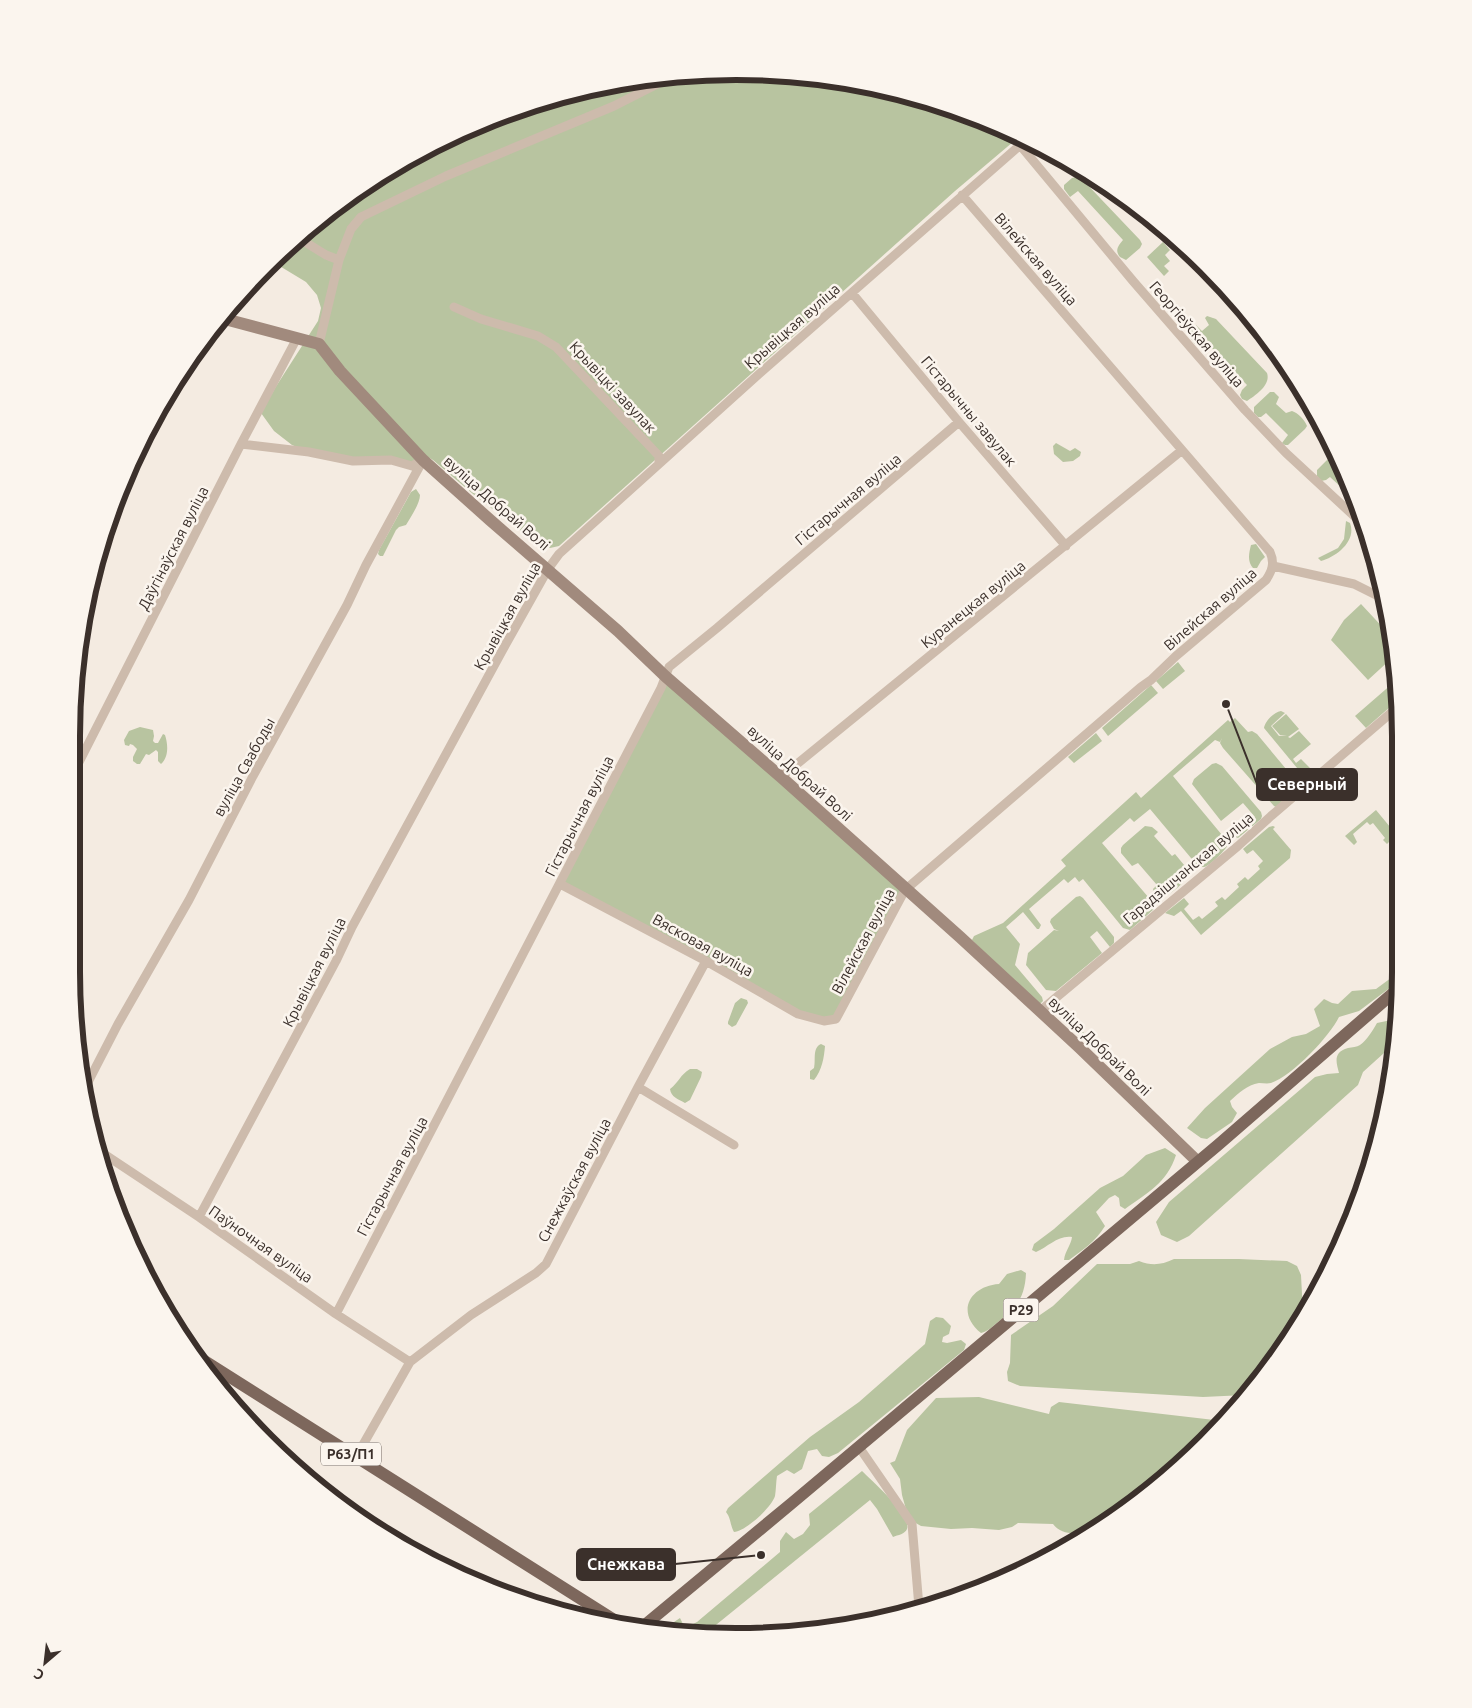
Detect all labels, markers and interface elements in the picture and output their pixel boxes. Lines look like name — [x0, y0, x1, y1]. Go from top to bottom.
street label: Вілейская вуліца — [991, 209, 1081, 309]
street label: Георгіеўская вуліца — [1146, 277, 1248, 391]
street label: Крывіцкая вуліца — [741, 280, 843, 372]
street label: Крывіцкі завулак — [566, 338, 660, 436]
street label: Гістарычны завулак — [918, 352, 1020, 470]
street label: Гістарычная вуліца — [792, 450, 904, 548]
street label: вуліца Добрай Волі — [440, 452, 554, 554]
street label: Даўгінаўская вуліца — [134, 483, 212, 613]
street label: Куранецкая вуліца — [917, 557, 1029, 651]
street label: Крывіцкая вуліца — [470, 559, 544, 673]
street label: Вілейская вуліца — [1160, 564, 1260, 654]
street label: вуліца Свабоды — [210, 715, 278, 819]
street label: вуліца Добрай Волі — [744, 721, 856, 825]
street label: Гістарычная вуліца — [541, 753, 617, 879]
callout: Северный — [1257, 769, 1357, 800]
text: Северный — [1267, 775, 1347, 793]
street label: Гарадзішчанская вуліца — [1120, 809, 1256, 927]
street label: Вілейская вуліца — [828, 885, 898, 997]
street label: Вясковая вуліца — [650, 910, 756, 980]
street label: Крывіцкая вуліца — [279, 914, 349, 1030]
street label: вуліца Добрай Волі — [1046, 993, 1154, 1099]
street label: Гістарычная вуліца — [353, 1113, 431, 1239]
street label: Снежкаўская вуліца — [534, 1115, 614, 1245]
street label: Паўночная вуліца — [206, 1202, 316, 1286]
road number: Р29 — [1004, 1298, 1038, 1322]
road number: Р63/П1 — [321, 1442, 381, 1466]
callout: Снежкава — [577, 1549, 675, 1580]
text: Снежкава — [587, 1555, 665, 1573]
north arrow — [20, 1638, 70, 1688]
text: С — [31, 1665, 47, 1684]

